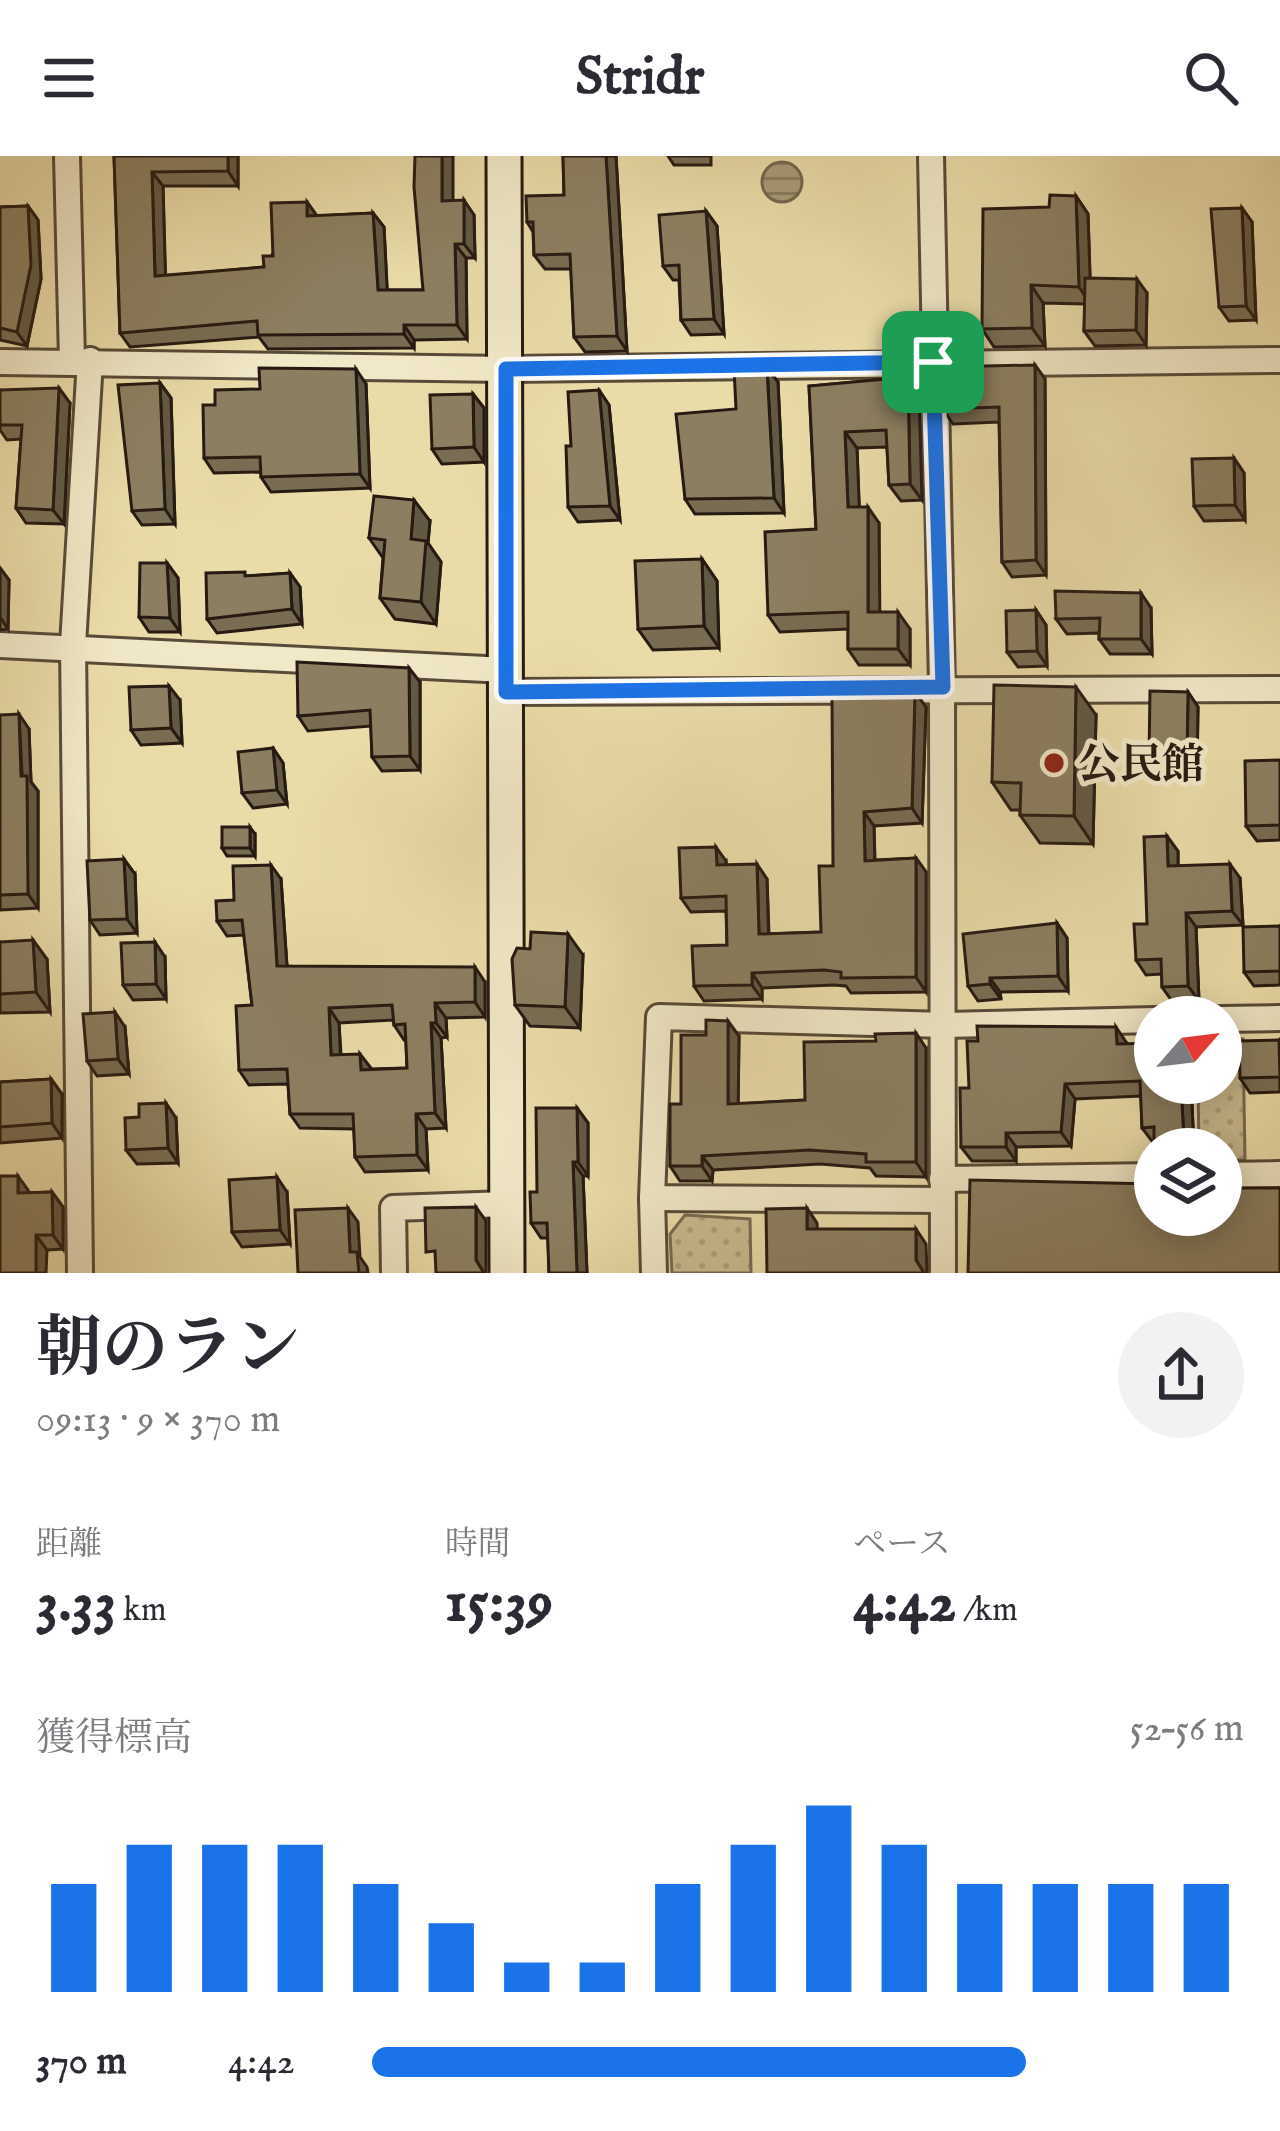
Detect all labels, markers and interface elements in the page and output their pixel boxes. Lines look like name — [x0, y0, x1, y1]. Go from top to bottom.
text: Stridr — [576, 44, 704, 113]
icon: menu — [36, 45, 102, 111]
icon: search — [1178, 45, 1244, 111]
pin — [882, 311, 984, 413]
icon: arrive — [900, 329, 966, 395]
place label: 公民館 — [1078, 740, 1204, 793]
marker: 公民館 — [1041, 750, 1067, 776]
north arrow — [1134, 996, 1242, 1104]
map controls — [1134, 996, 1242, 1236]
button: layers — [1134, 1128, 1242, 1236]
text: 朝のラン — [36, 1309, 300, 1393]
button: share — [1118, 1312, 1244, 1438]
text: 09:13 · 9 × 370 m — [36, 1396, 280, 1445]
text: 距離 — [36, 1524, 102, 1566]
text: 時間 — [445, 1524, 511, 1566]
text: ペース — [853, 1524, 951, 1566]
text: 3.33 — [36, 1566, 116, 1642]
text: 15:39 — [445, 1566, 553, 1642]
text: 4:42 — [853, 1566, 956, 1642]
text: km — [116, 1590, 166, 1632]
text: /km — [956, 1590, 1018, 1632]
text: 52–56 m — [1130, 1705, 1244, 1754]
text: 獲得標高 — [36, 1715, 192, 1764]
text: 370 m — [36, 2038, 127, 2087]
text: 4:42 — [228, 2038, 295, 2087]

